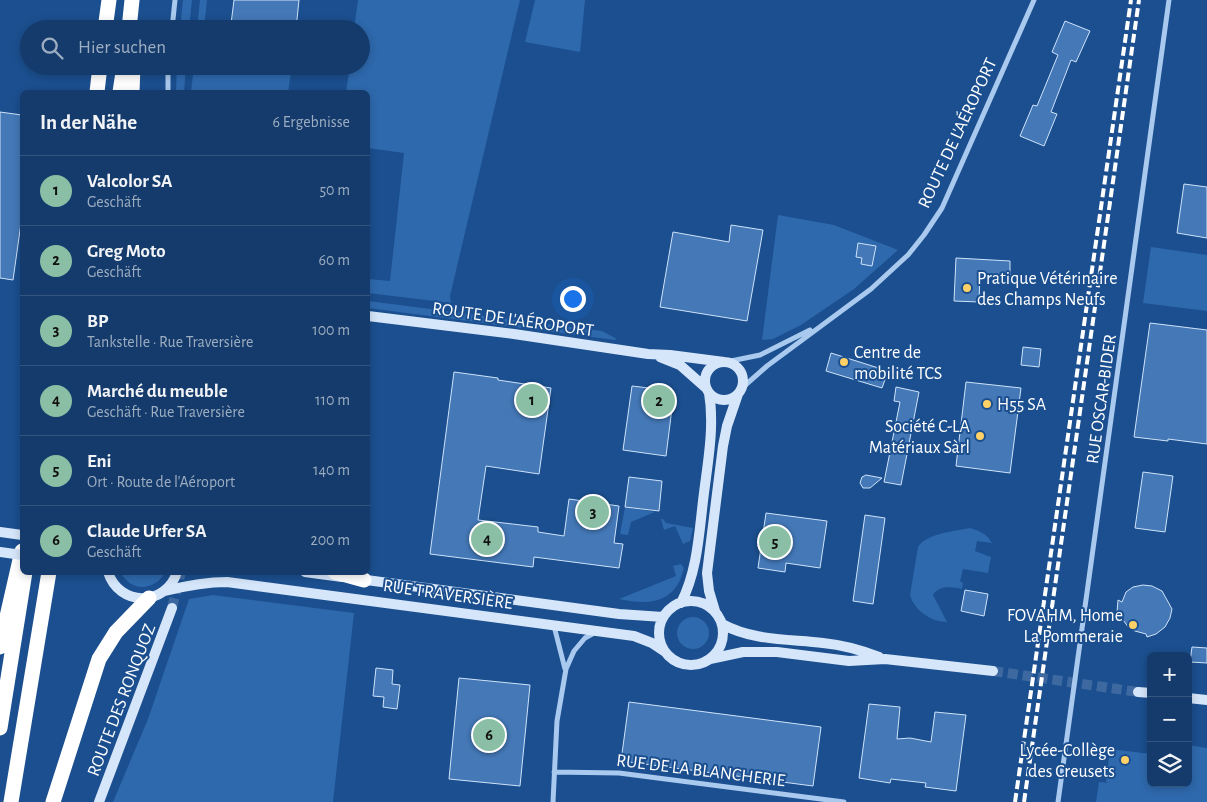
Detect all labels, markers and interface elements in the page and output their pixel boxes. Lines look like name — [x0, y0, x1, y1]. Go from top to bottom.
search box — [20, 20, 370, 75]
icon: search — [38, 34, 66, 62]
text: Hier suchen — [78, 38, 166, 57]
street label: ROUTE DE L'AÉROPORT — [913, 54, 1001, 211]
text: In der Nähe — [40, 112, 137, 133]
text: 6 Ergebnisse — [273, 114, 350, 130]
text: Valcolor SA — [87, 172, 173, 191]
text: 1 — [53, 182, 59, 198]
text: 50 m — [319, 182, 350, 198]
text: Geschäft — [87, 194, 141, 210]
text: Greg Moto — [87, 242, 166, 261]
text: 2 — [52, 252, 60, 268]
text: 60 m — [319, 252, 350, 268]
text: Geschäft — [87, 264, 141, 280]
place label: Pratique Vétérinaire des Champs Neufs — [977, 270, 1117, 309]
marker: Pratique Vétérinaire des Champs Neufs — [961, 282, 973, 294]
your location — [560, 286, 586, 312]
street label: ROUTE DE L'AÉROPORT — [431, 297, 595, 340]
text: BP — [87, 312, 109, 331]
text: 3 — [53, 322, 59, 338]
text: 100 m — [312, 322, 350, 338]
street label: RUE OSCAR-BIDER — [1084, 333, 1120, 465]
text: Tankstelle · Rue Traversière — [87, 334, 253, 350]
place label: Centre de mobilité TCS — [854, 344, 942, 383]
marker: Centre de mobilité TCS — [838, 356, 850, 368]
pin: 1 — [516, 381, 548, 419]
text: Marché du meuble — [87, 382, 228, 401]
pin: 2 — [643, 382, 675, 420]
text: 4 — [52, 392, 60, 408]
text: 110 m — [315, 392, 350, 408]
place label: H55 SA — [997, 396, 1047, 414]
marker: H55 SA — [981, 398, 993, 410]
text: Geschäft · Rue Traversière — [87, 404, 245, 420]
place label: Société C-LA Matériaux Sàrl — [869, 418, 971, 457]
marker: Société C-LA Matériaux Sàrl — [974, 430, 986, 442]
text: Eni — [87, 452, 112, 471]
text: 5 — [53, 462, 59, 478]
text: 140 m — [313, 462, 350, 478]
text: Ort · Route de l'Aéroport — [87, 474, 235, 490]
pin: 3 — [577, 493, 609, 531]
pin: 4 — [471, 520, 503, 558]
text: Claude Urfer SA — [87, 522, 207, 541]
pin: 5 — [759, 523, 791, 561]
text: 6 — [52, 532, 60, 548]
text: 200 m — [310, 532, 350, 548]
text: Geschäft — [87, 544, 141, 560]
street label: RUE TRAVERSIÈRE — [382, 574, 515, 613]
place label: FOVAHM, Home La Pommeraie — [1007, 607, 1123, 646]
marker: FOVAHM, Home La Pommeraie — [1127, 619, 1139, 631]
street label: ROUTE DES RONQUOZ — [85, 622, 159, 779]
map controls — [1147, 652, 1192, 787]
button: + — [1147, 652, 1192, 697]
button: − — [1147, 697, 1192, 742]
pin: 6 — [473, 716, 505, 754]
place label: Lycée-Collège des Creusets — [1020, 742, 1115, 781]
button: layers — [1147, 742, 1192, 787]
street label: RUE DE LA BLANCHERIE — [615, 752, 787, 790]
marker: Lycée-Collège des Creusets — [1119, 754, 1131, 766]

